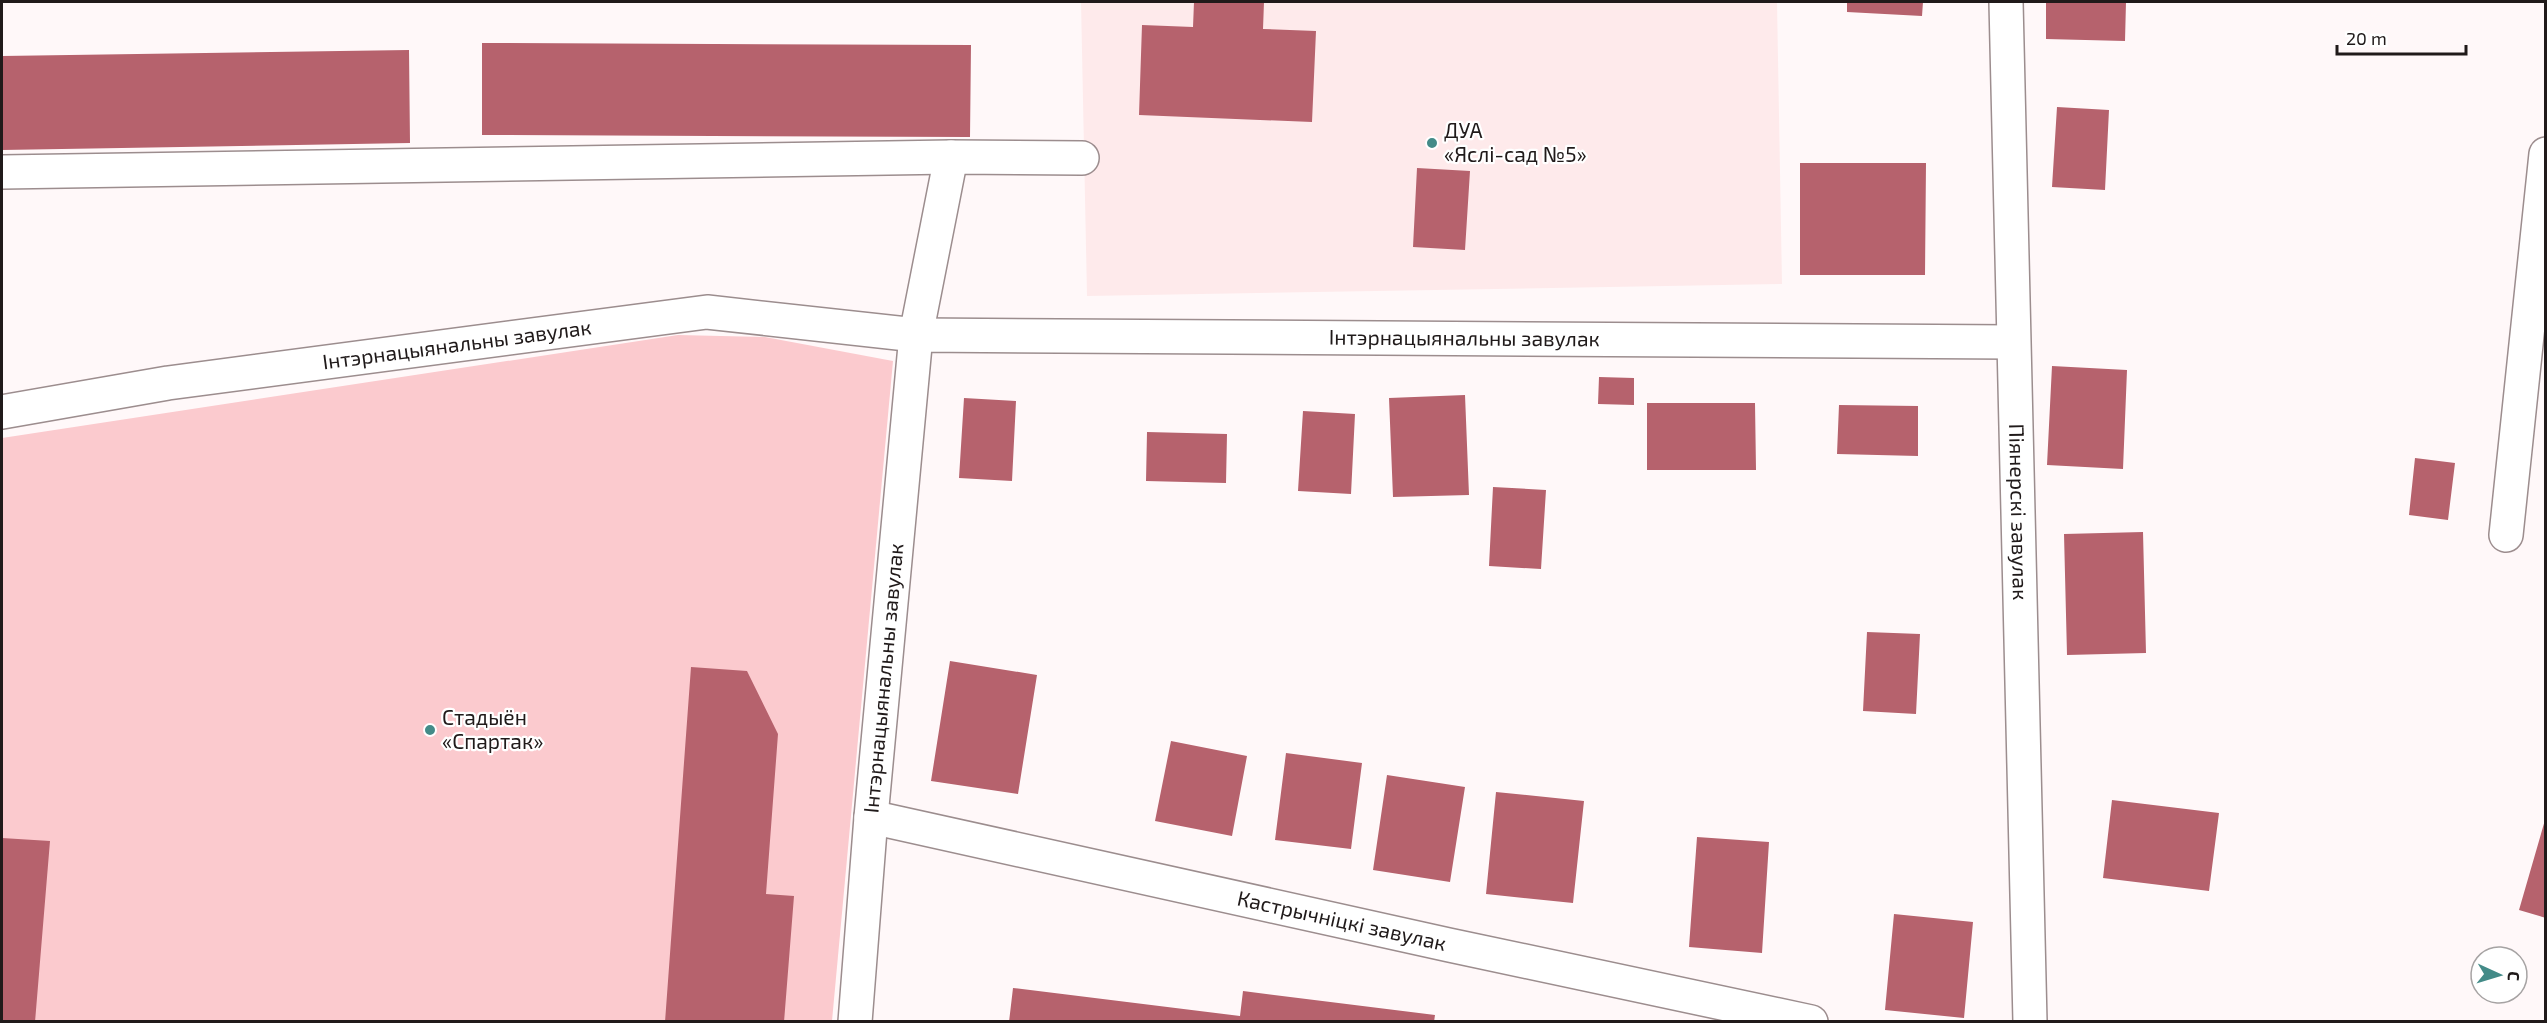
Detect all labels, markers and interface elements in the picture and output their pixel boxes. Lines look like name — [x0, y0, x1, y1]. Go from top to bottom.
scale bar — [2337, 18, 2466, 56]
text: 20 m — [2346, 27, 2387, 49]
place label: ДУА «Яслі-сад №5» — [1444, 117, 1587, 166]
marker: ДУА «Яслі-сад №5» — [1425, 136, 1439, 150]
street label: Інтэрнацыянальны завулак — [321, 313, 593, 374]
street label: Інтэрнацыянальны завулак — [1329, 324, 1600, 351]
street label: Піянерскі завулак — [2005, 423, 2034, 601]
street label: Інтэрнацыянальны завулак — [857, 542, 908, 814]
place label: Стадыён «Спартак» — [442, 704, 543, 753]
marker: Стадыён «Спартак» — [423, 723, 437, 737]
street label: Кастрычніцкі завулак — [1235, 884, 1449, 955]
north arrow — [2469, 945, 2529, 1005]
text: С — [2505, 971, 2524, 981]

